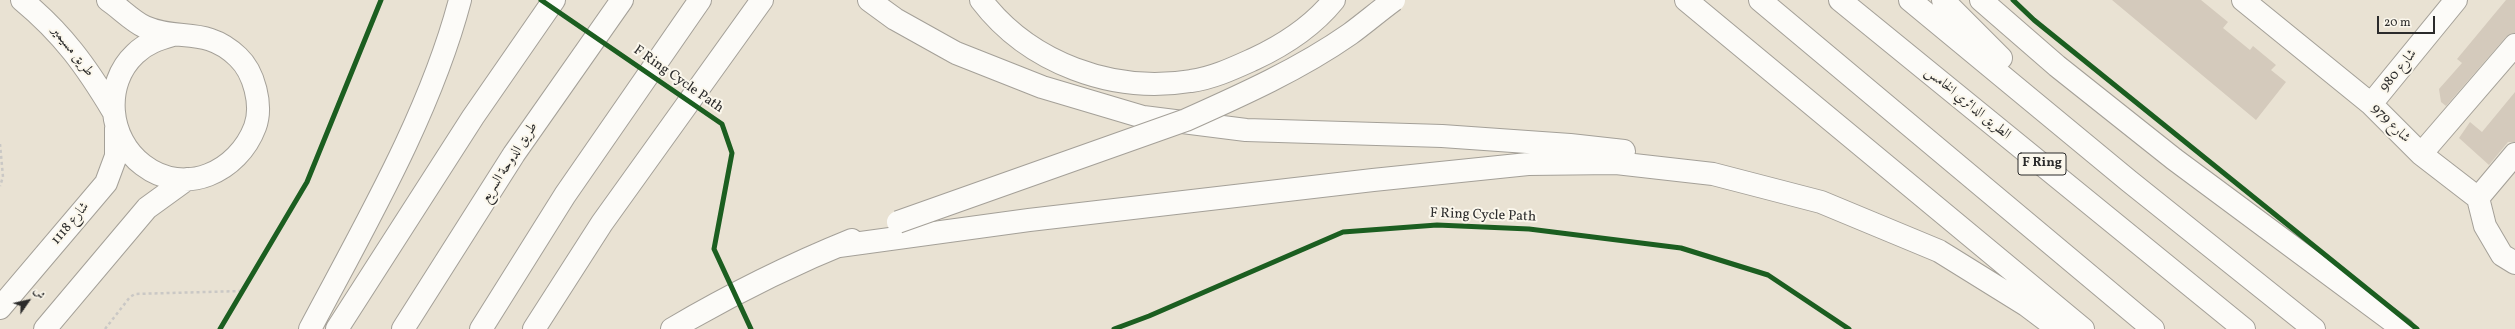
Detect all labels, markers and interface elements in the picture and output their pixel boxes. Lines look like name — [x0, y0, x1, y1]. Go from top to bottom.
scale bar — [2379, 8, 2437, 34]
text: 20 m — [2384, 15, 2411, 31]
street label: طريق مسيمير — [47, 23, 97, 81]
street label: F Ring Cycle Path — [630, 43, 726, 117]
street label: شارع 980 — [2377, 46, 2421, 96]
street label: الطريق الدائري الخامس — [1921, 64, 2013, 144]
street label: شارع 979 — [2367, 101, 2413, 147]
street label: طريق الدوحة السريع — [478, 120, 542, 206]
road number: F Ring — [2018, 153, 2066, 175]
street label: شارع 1118 — [48, 199, 94, 249]
street label: F Ring Cycle Path — [1430, 206, 1536, 226]
north arrow — [8, 281, 48, 321]
text: ش — [29, 285, 48, 303]

